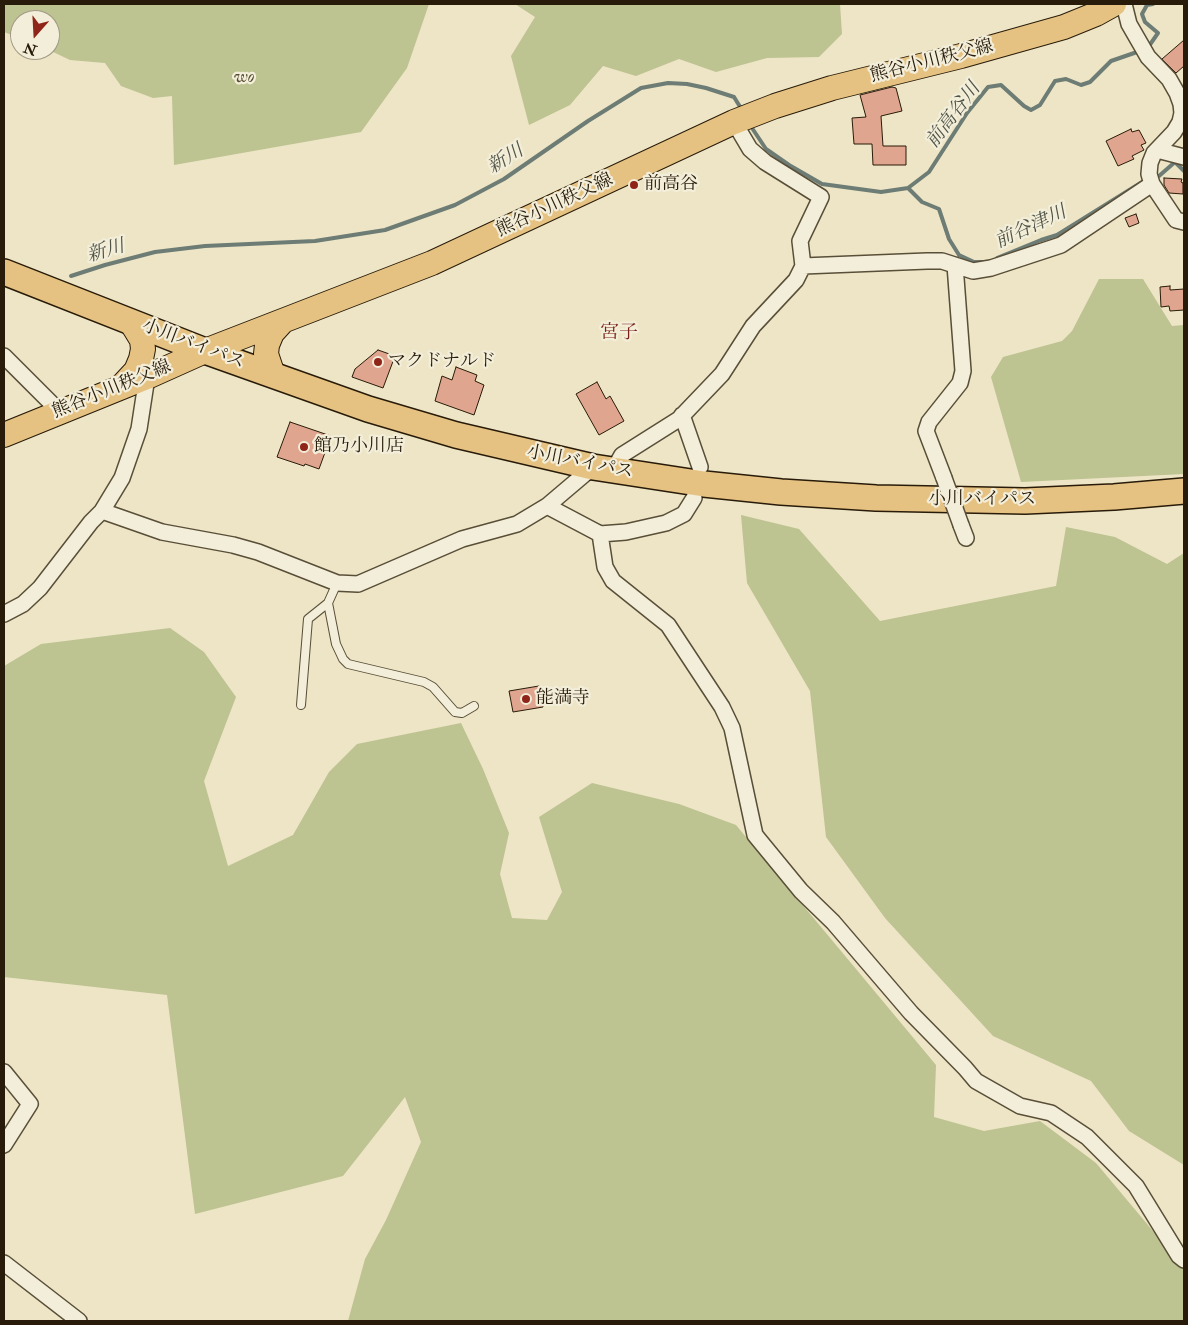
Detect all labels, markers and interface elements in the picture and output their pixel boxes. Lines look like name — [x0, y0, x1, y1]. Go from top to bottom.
north arrow — [10, 10, 60, 60]
street label: 熊谷小川秩父線 — [868, 36, 996, 88]
text: N — [22, 39, 39, 59]
park label: wo — [234, 67, 254, 89]
water label: 前高谷川 — [922, 79, 986, 153]
water label: 新川 — [484, 140, 528, 180]
street label: 熊谷小川秩父線 — [493, 170, 617, 242]
place label: 前高谷 — [644, 174, 698, 196]
marker: 前高谷 — [628, 179, 640, 191]
water label: 前谷津川 — [992, 202, 1070, 254]
water label: 新川 — [85, 236, 127, 268]
street label: 小川バイパス — [139, 316, 247, 374]
district label: 宮子 — [600, 323, 638, 345]
place label: マクドナルド — [388, 351, 496, 373]
street label: 熊谷小川秩父線 — [50, 356, 174, 424]
marker: マクドナルド — [372, 356, 384, 368]
place label: 館乃小川店 — [314, 436, 404, 458]
marker: 館乃小川店 — [298, 441, 310, 453]
street label: 小川バイパス — [525, 442, 635, 484]
street label: 小川バイパス — [928, 489, 1036, 511]
place label: 能満寺 — [536, 688, 590, 710]
marker: 能満寺 — [520, 693, 532, 705]

